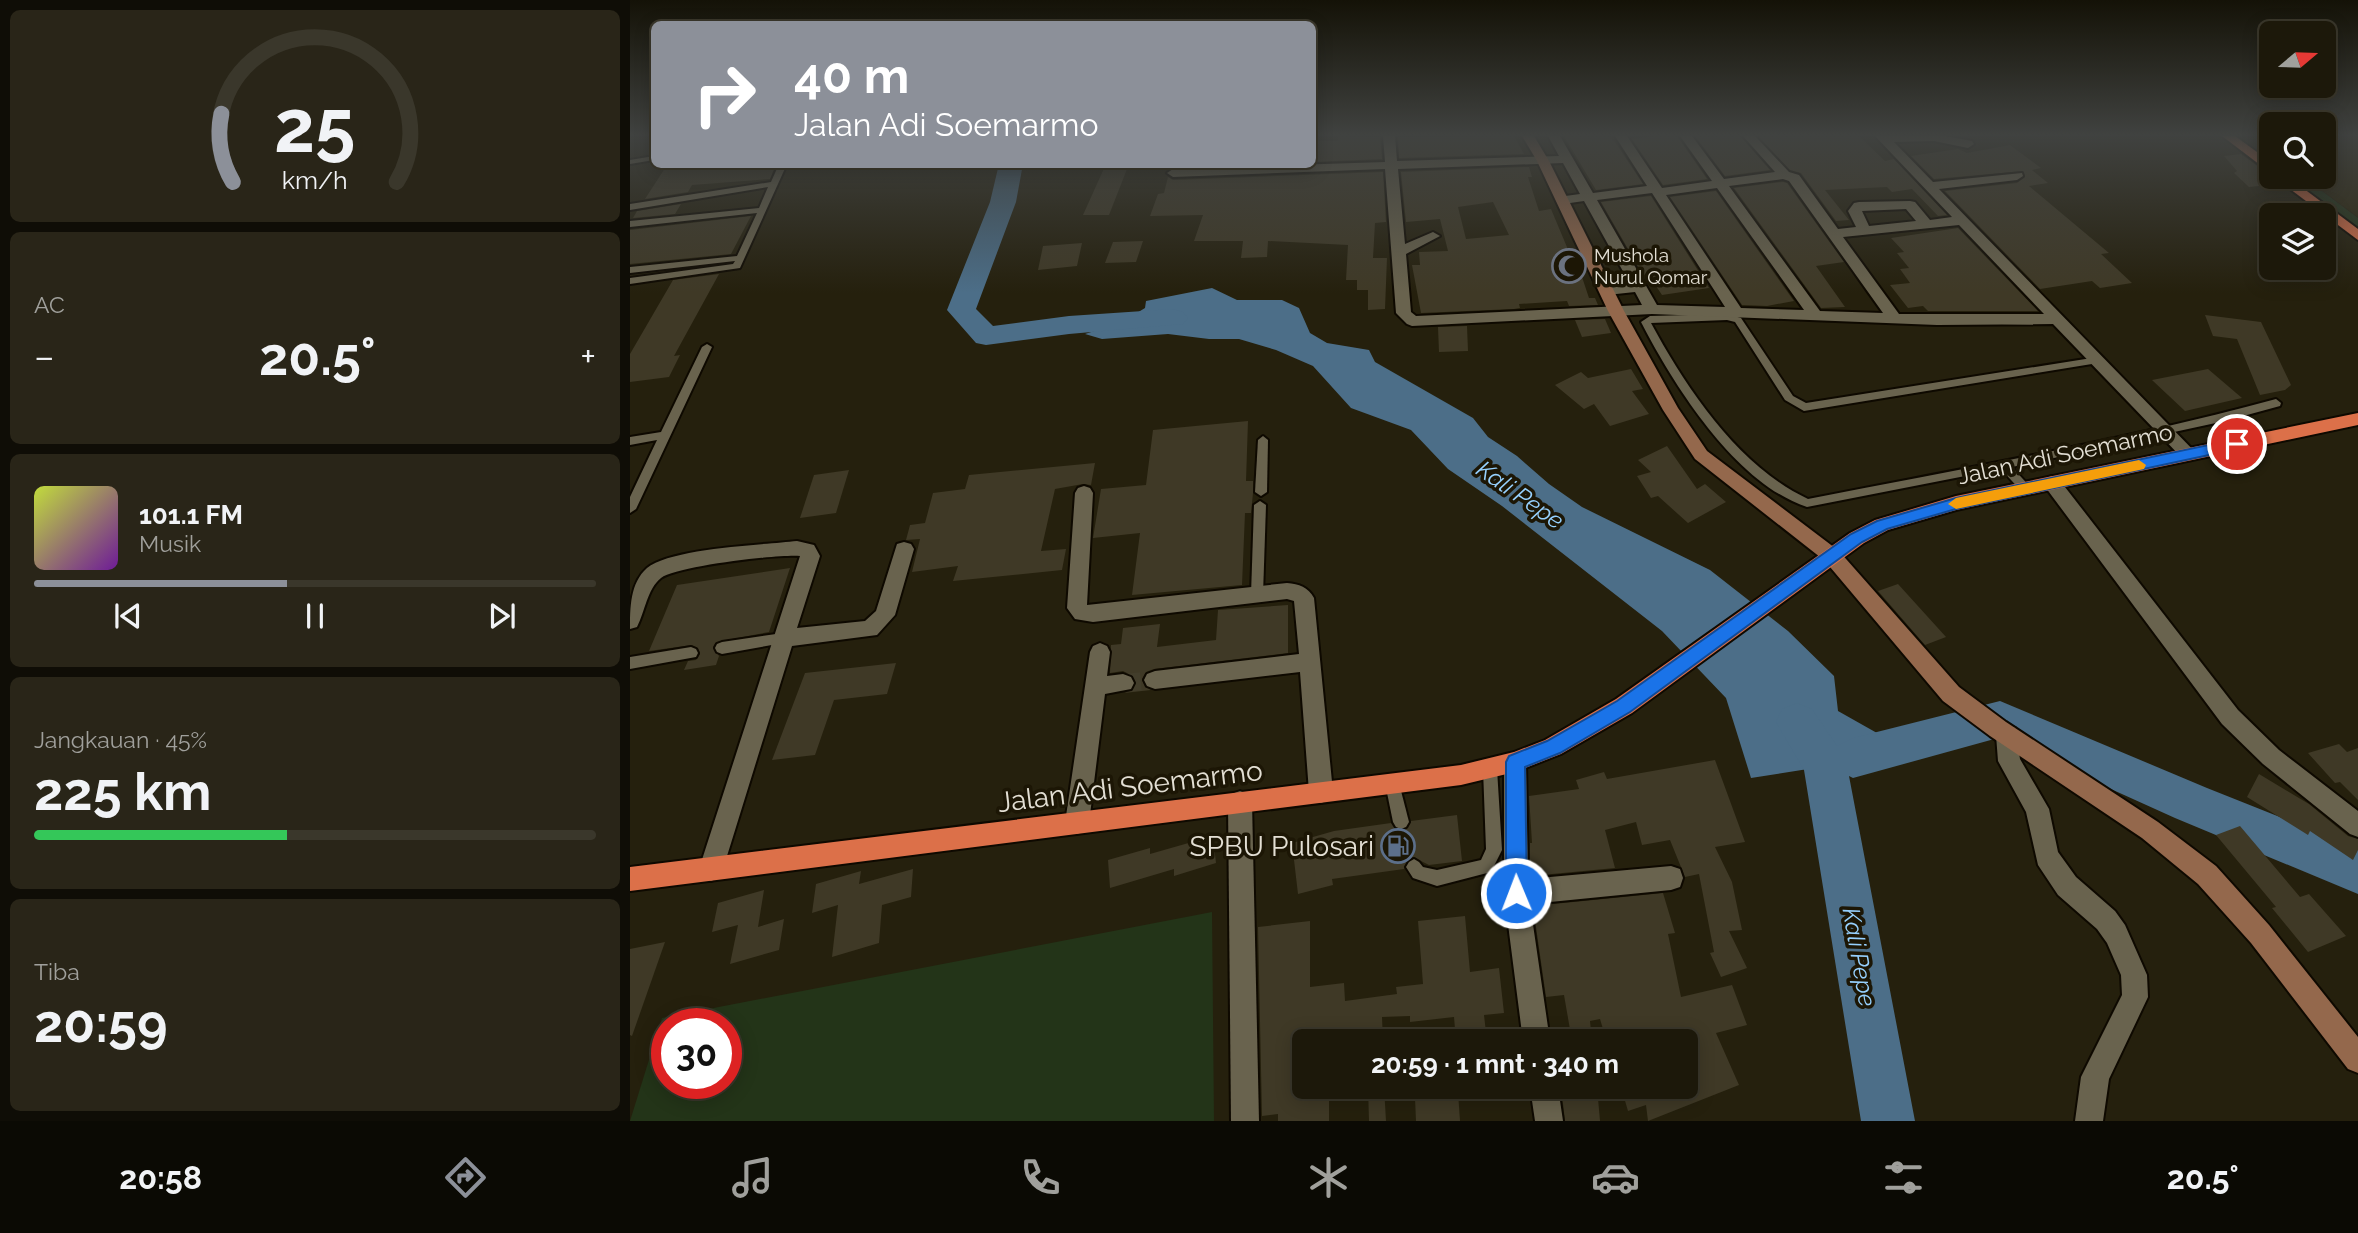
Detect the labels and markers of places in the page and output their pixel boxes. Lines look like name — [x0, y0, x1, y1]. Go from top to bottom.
place label: Mushola Nurul Qomar — [1594, 244, 1708, 288]
mosque icon: Mushola Nurul Qomar — [1550, 247, 1588, 285]
pin — [2207, 414, 2267, 474]
fuel station icon: SPBU Pulosari — [1379, 827, 1417, 865]
place label: SPBU Pulosari — [1190, 830, 1374, 863]

